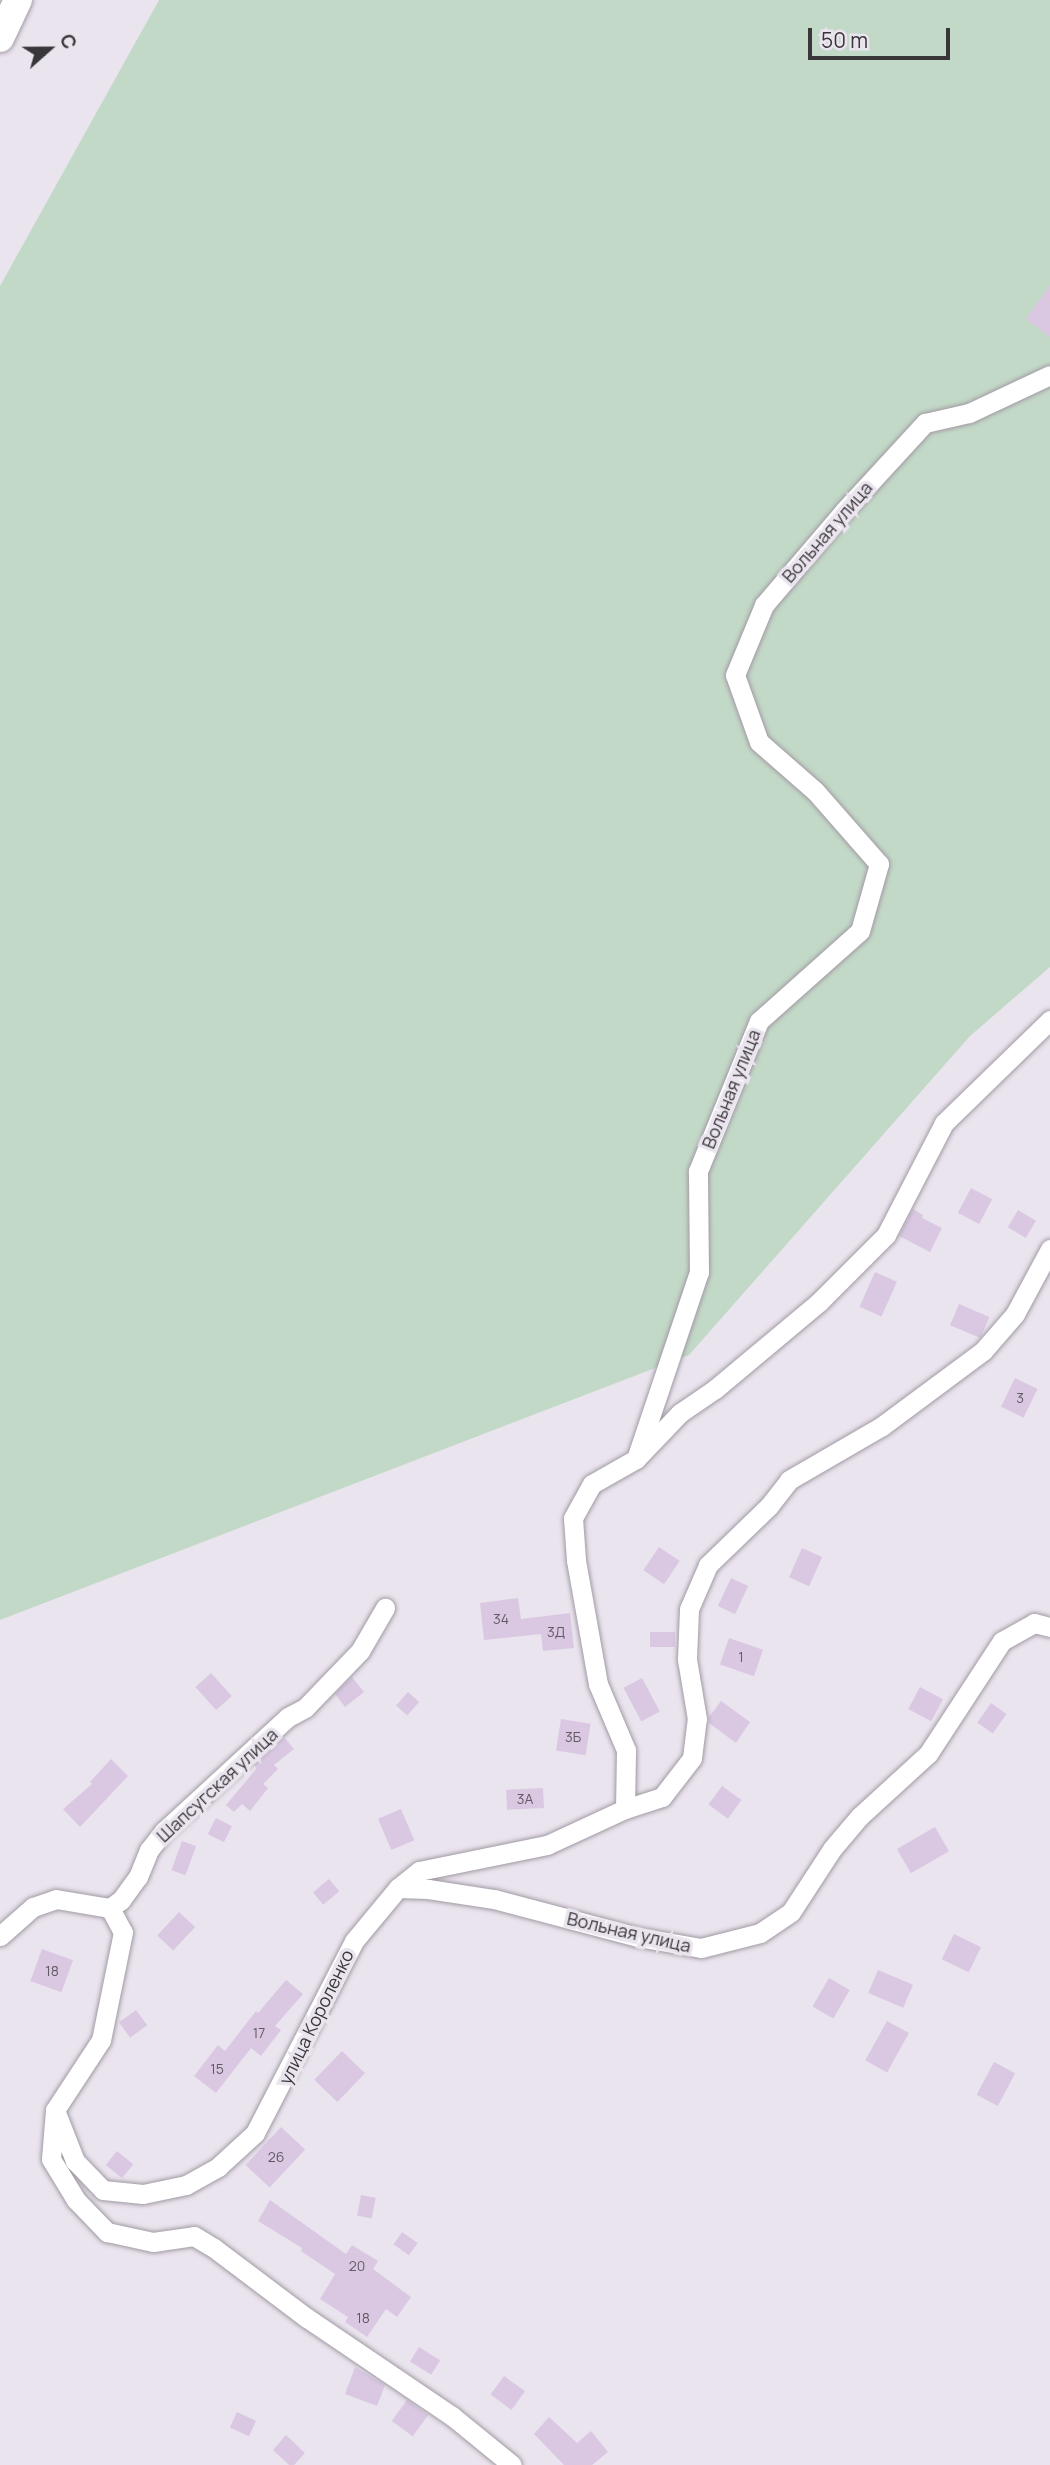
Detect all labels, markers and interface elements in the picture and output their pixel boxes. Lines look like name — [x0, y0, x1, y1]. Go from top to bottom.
north arrow — [14, 14, 84, 84]
scale bar — [812, 14, 954, 58]
text: 50 m — [821, 26, 868, 54]
text: С — [54, 30, 83, 53]
street label: Вольная улица — [777, 477, 877, 587]
street label: Вольная улица — [697, 1026, 765, 1152]
house number: 3 — [1016, 1390, 1024, 1406]
house number: 34 — [493, 1611, 509, 1627]
house number: 3Д — [547, 1624, 565, 1640]
house number: 1 — [738, 1649, 744, 1665]
street label: Шапсугская улица — [152, 1724, 282, 1846]
house number: 3Б — [565, 1729, 581, 1745]
house number: 3А — [517, 1791, 533, 1807]
street label: Вольная улица — [565, 1907, 693, 1957]
street label: улица Короленко — [274, 1946, 358, 2088]
house number: 18 — [45, 1963, 59, 1979]
house number: 17 — [253, 2025, 265, 2041]
house number: 15 — [210, 2061, 224, 2077]
house number: 26 — [268, 2149, 284, 2165]
house number: 20 — [349, 2258, 365, 2274]
house number: 18 — [356, 2310, 370, 2326]

